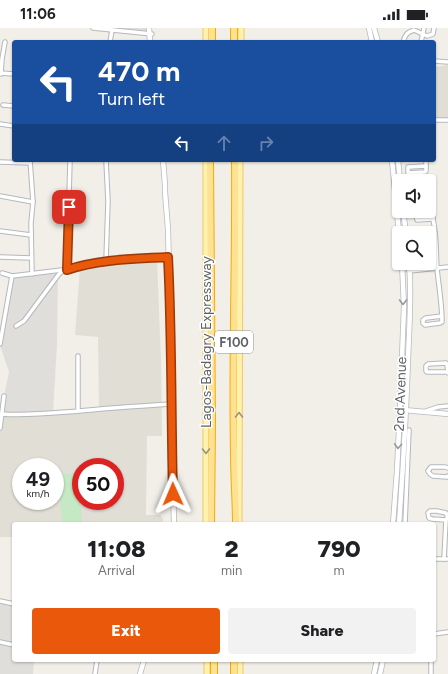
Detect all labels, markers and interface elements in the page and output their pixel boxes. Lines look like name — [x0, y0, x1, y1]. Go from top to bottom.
text: 11:06 — [20, 5, 56, 23]
text: 470 m — [98, 54, 181, 88]
icon: left — [32, 56, 84, 108]
text: Turn left — [98, 88, 165, 110]
icon: left — [171, 132, 193, 154]
icon: ahead — [213, 132, 235, 154]
icon: right — [255, 132, 277, 154]
map controls — [392, 174, 436, 270]
button: sound — [392, 174, 436, 218]
pin — [52, 190, 86, 224]
icon: arrive — [58, 196, 80, 218]
button: search — [392, 226, 436, 270]
street label: Lagos-Badagry Expressway — [198, 255, 215, 428]
one-way arrow — [399, 299, 408, 305]
road number: F100 — [215, 331, 253, 353]
street label: 2nd Avenue — [391, 356, 410, 432]
one-way arrow — [235, 412, 243, 418]
one-way arrow — [394, 443, 403, 449]
one-way arrow — [202, 448, 210, 454]
speed limit sign: 50 — [72, 458, 124, 510]
text: 49 — [26, 467, 50, 491]
position arrow — [152, 473, 194, 515]
text: km/h — [27, 487, 49, 500]
text: 11:08 — [87, 534, 146, 563]
text: 2 — [225, 534, 239, 563]
text: 790 — [318, 534, 361, 563]
text: Arrival — [98, 563, 135, 578]
text: min — [221, 563, 242, 578]
text: m — [334, 563, 345, 578]
button: Exit — [32, 608, 220, 654]
button: Share — [228, 608, 416, 654]

